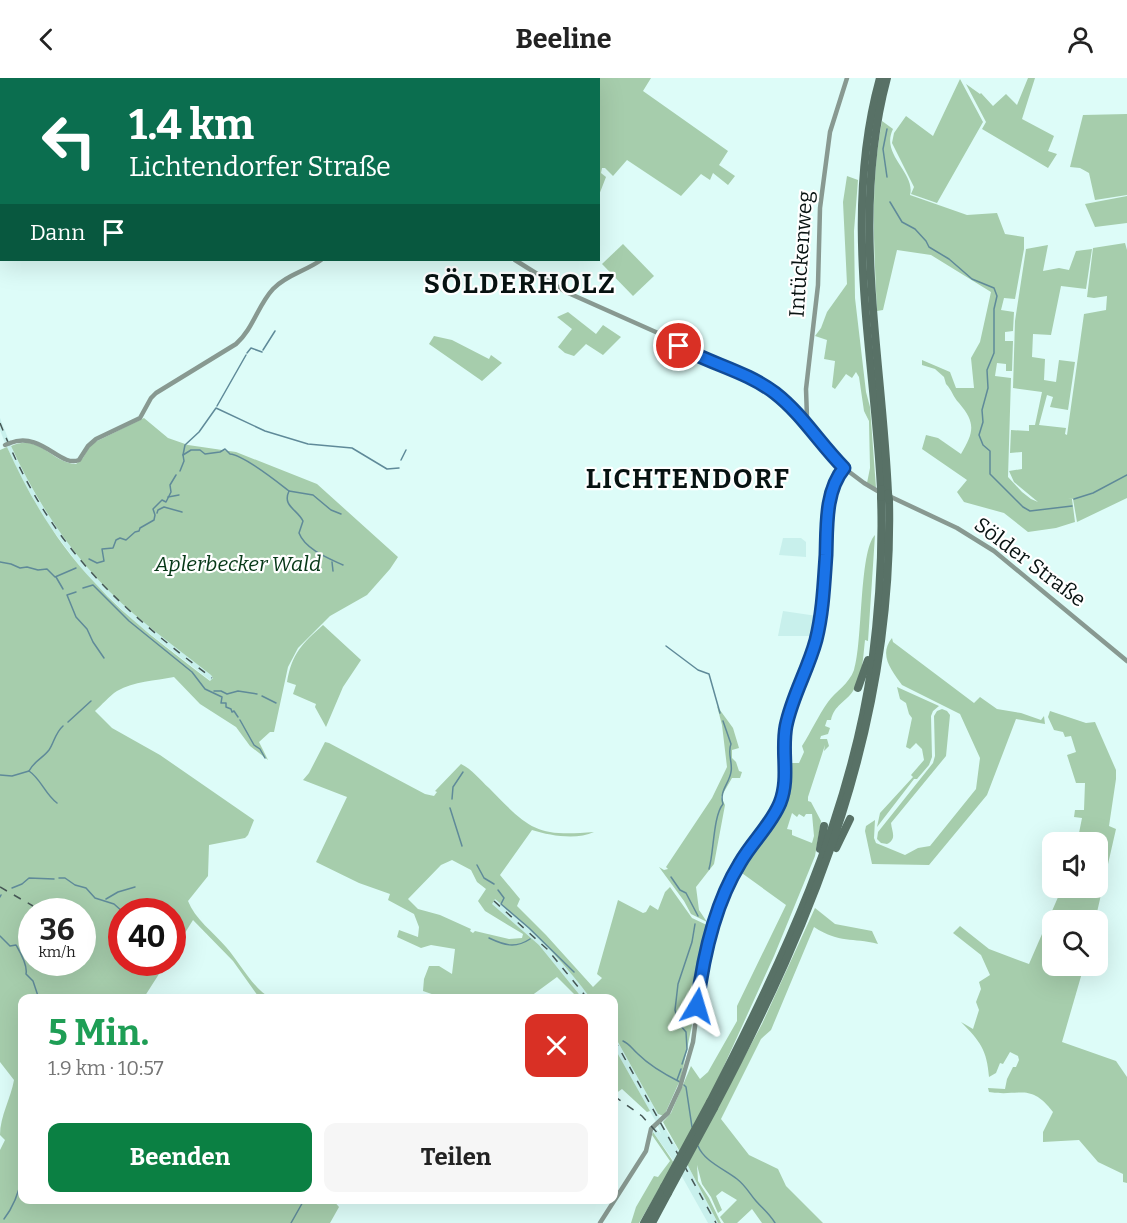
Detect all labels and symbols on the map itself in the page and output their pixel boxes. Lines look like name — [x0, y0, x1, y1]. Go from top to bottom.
street label: Intückenweg — [784, 190, 818, 318]
district label: SÖLDERHOLZ — [424, 267, 616, 300]
pin — [653, 320, 704, 371]
district label: LICHTENDORF — [586, 463, 790, 495]
street label: Sölder Straße — [969, 512, 1091, 612]
park label: Aplerbecker Wald — [154, 551, 321, 577]
speed limit sign: 40 — [108, 898, 186, 976]
position arrow — [665, 974, 729, 1038]

